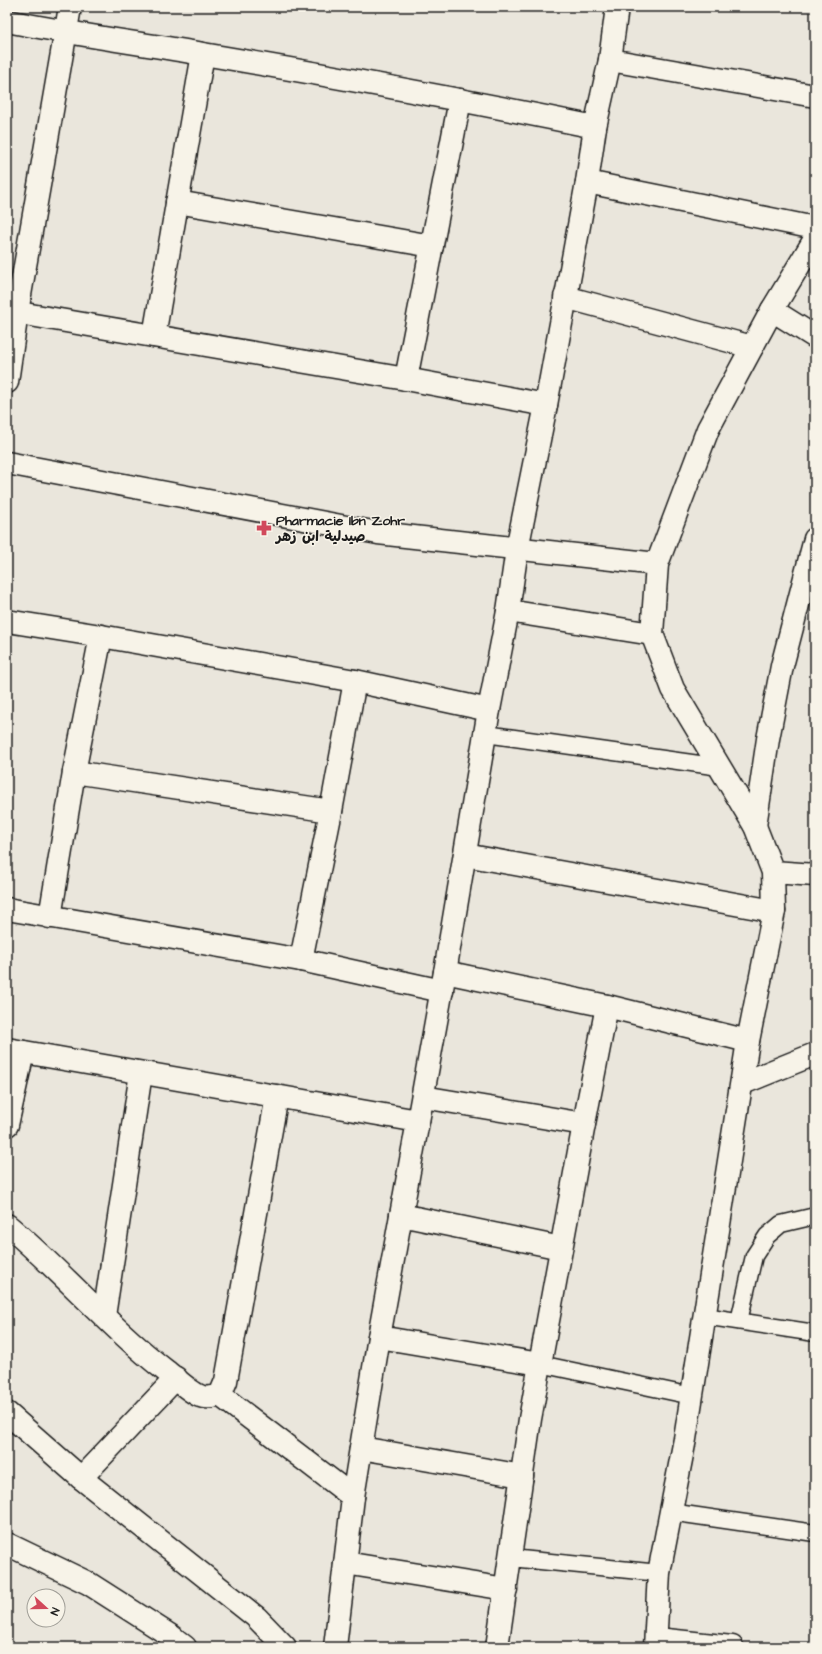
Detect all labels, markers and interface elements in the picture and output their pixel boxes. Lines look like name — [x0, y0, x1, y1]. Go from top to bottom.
place label: Pharmacie Ibn Zohr صيدلية ابن زهر — [274, 511, 405, 547]
pharmacy icon: Pharmacie Ibn Zohr صيدلية ابن زهر — [255, 519, 273, 537]
north arrow — [26, 1588, 66, 1628]
text: N — [47, 1605, 63, 1617]

